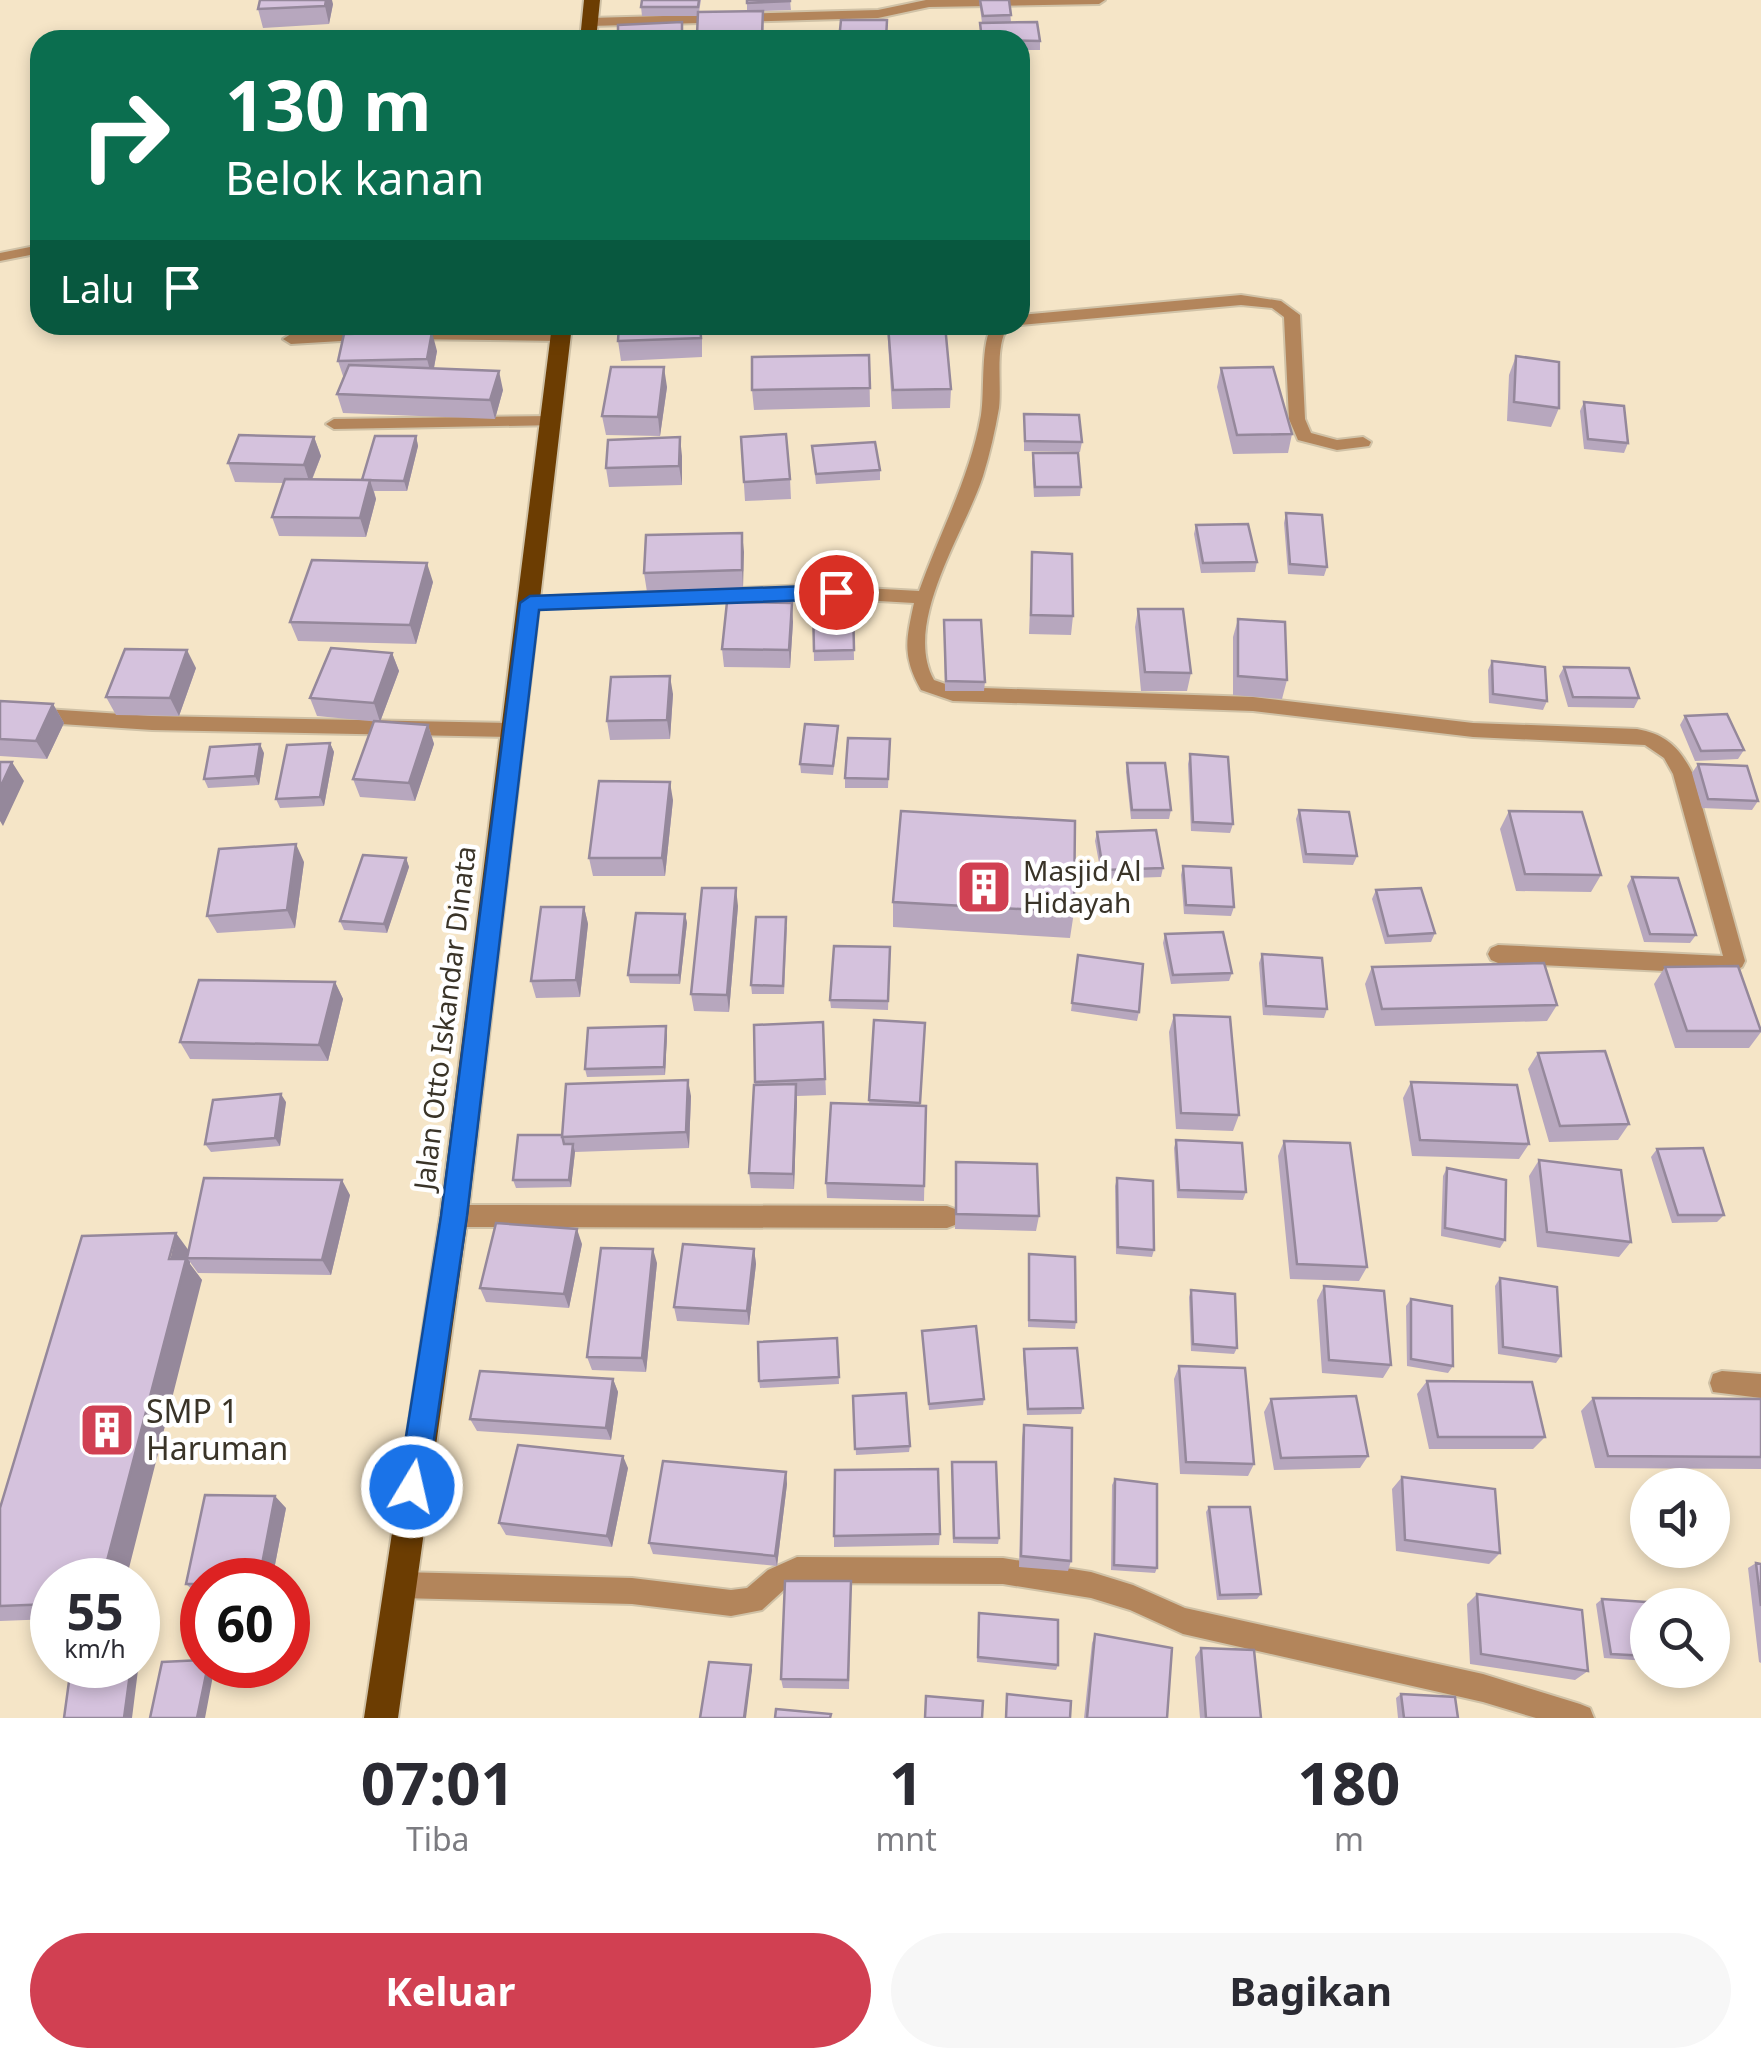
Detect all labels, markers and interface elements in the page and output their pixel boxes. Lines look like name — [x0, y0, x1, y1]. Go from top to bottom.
text: 130 m — [225, 56, 432, 152]
icon: right — [60, 70, 190, 200]
text: Belok kanan — [225, 147, 484, 208]
icon: arrive — [155, 260, 210, 315]
text: Lalu — [60, 262, 135, 314]
pin — [794, 550, 879, 635]
icon: arrive — [809, 565, 864, 620]
street label: Jalan Otto Iskandar Dinata — [404, 844, 484, 1195]
place label: Masjid Al Hidayah — [1023, 851, 1142, 921]
building icon: Masjid Al Hidayah — [954, 857, 1014, 917]
place label: SMP 1 Haruman — [146, 1389, 288, 1469]
building icon: SMP 1 Haruman — [77, 1400, 137, 1460]
position arrow — [360, 1435, 464, 1539]
map controls — [1630, 1468, 1730, 1688]
button: sound — [1630, 1468, 1730, 1568]
speed limit sign: 60 — [180, 1558, 310, 1688]
text: 55 — [66, 1577, 124, 1645]
button: search — [1630, 1588, 1730, 1688]
text: km/h — [64, 1631, 126, 1665]
text: 07:01 — [361, 1741, 515, 1823]
text: 1 — [889, 1741, 923, 1823]
text: 180 — [1297, 1741, 1400, 1823]
text: Tiba — [406, 1817, 470, 1860]
text: mnt — [875, 1817, 937, 1860]
text: m — [1334, 1817, 1364, 1860]
button: Keluar — [30, 1933, 871, 2048]
button: Bagikan — [891, 1933, 1731, 2048]

